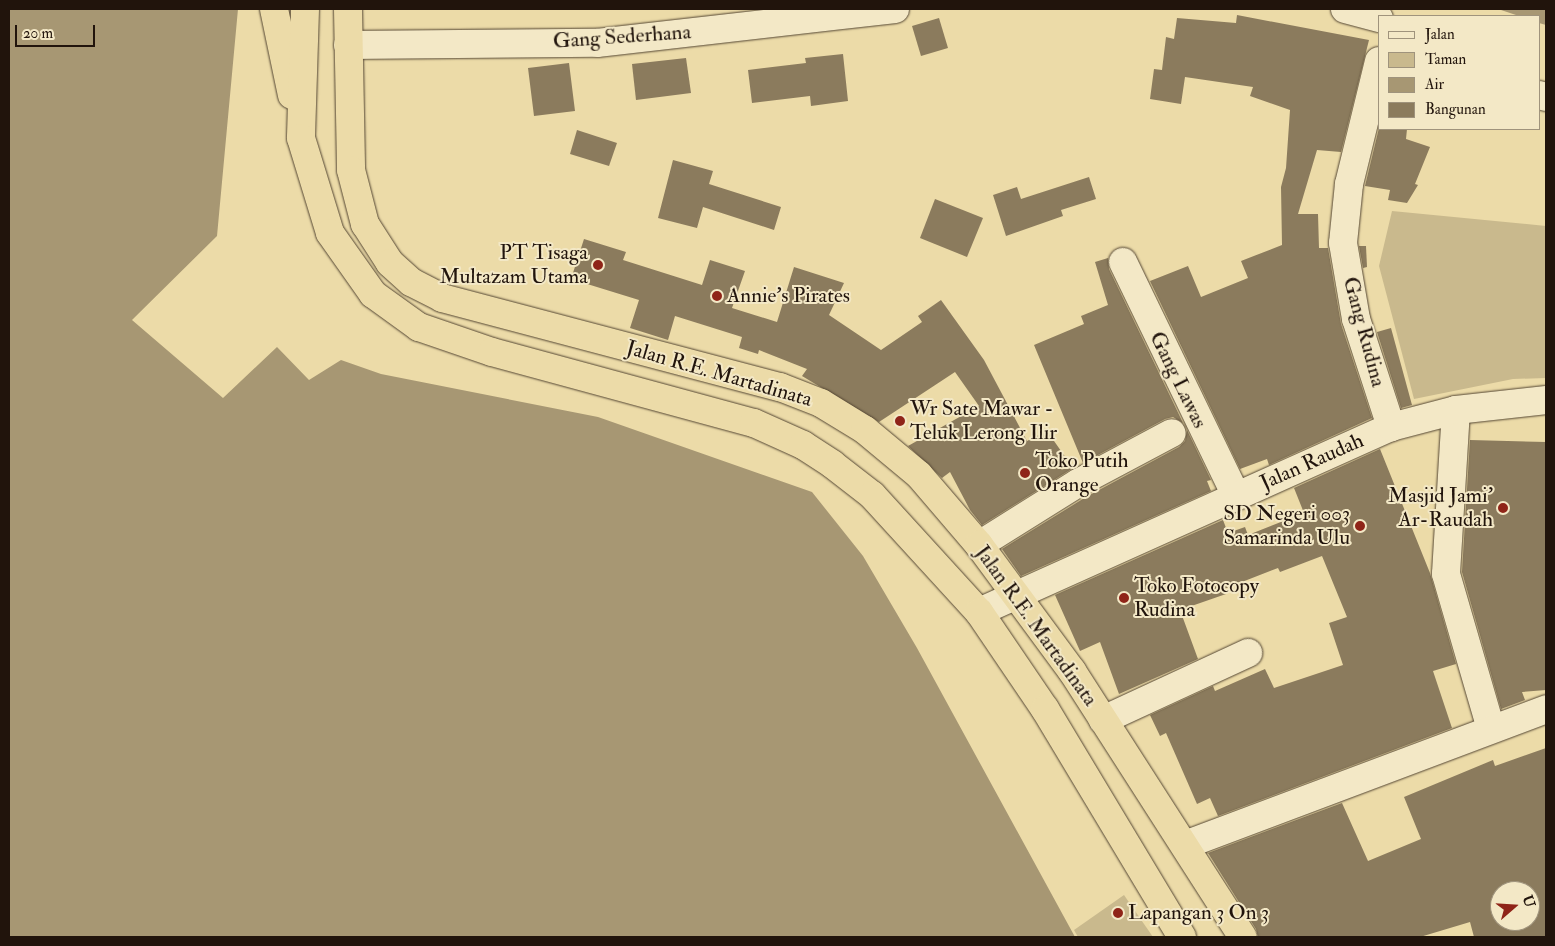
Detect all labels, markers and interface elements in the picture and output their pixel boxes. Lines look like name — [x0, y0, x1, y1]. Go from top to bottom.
scale bar — [18, 15, 98, 47]
legend — [1378, 15, 1540, 130]
street label: Gang Sederhana — [552, 20, 692, 54]
text: 20 m — [23, 24, 53, 43]
text: Jalan — [1425, 25, 1455, 44]
text: Taman — [1425, 50, 1466, 69]
text: Air — [1425, 75, 1444, 94]
text: Bangunan — [1425, 100, 1486, 119]
place label: PT Tisaga Multazam Utama — [439, 240, 588, 290]
marker: PT Tisaga Multazam Utama — [592, 259, 604, 271]
street label: Gang Rudina — [1337, 274, 1391, 390]
place label: Annie's Pirates — [727, 283, 850, 309]
marker: Annie's Pirates — [711, 290, 723, 302]
street label: Gang Lawas — [1144, 328, 1212, 432]
street label: Jalan R.E. Martadinata — [623, 335, 815, 413]
place label: Wr Sate Mawar - Teluk Lerong Ilir — [910, 396, 1057, 446]
marker: Wr Sate Mawar - Teluk Lerong Ilir — [894, 415, 906, 427]
street label: Jalan Raudah — [1256, 428, 1368, 496]
place label: Toko Putih Orange — [1035, 448, 1129, 498]
marker: Toko Putih Orange — [1019, 467, 1031, 479]
place label: Masjid Jami' Ar-Raudah — [1388, 483, 1493, 533]
place label: SD Negeri 003 Samarinda Ulu — [1223, 501, 1350, 551]
marker: Masjid Jami' Ar-Raudah — [1497, 502, 1509, 514]
marker: SD Negeri 003 Samarinda Ulu — [1354, 520, 1366, 532]
street label: Jalan R.E. Martadinata — [969, 541, 1103, 711]
place label: Toko Fotocopy Rudina — [1134, 573, 1259, 623]
marker: Toko Fotocopy Rudina — [1118, 592, 1130, 604]
north arrow — [1490, 881, 1540, 931]
text: U — [1519, 893, 1539, 910]
place label: Lapangan 3 On 3 — [1128, 900, 1269, 926]
marker: Lapangan 3 On 3 — [1112, 907, 1124, 919]

